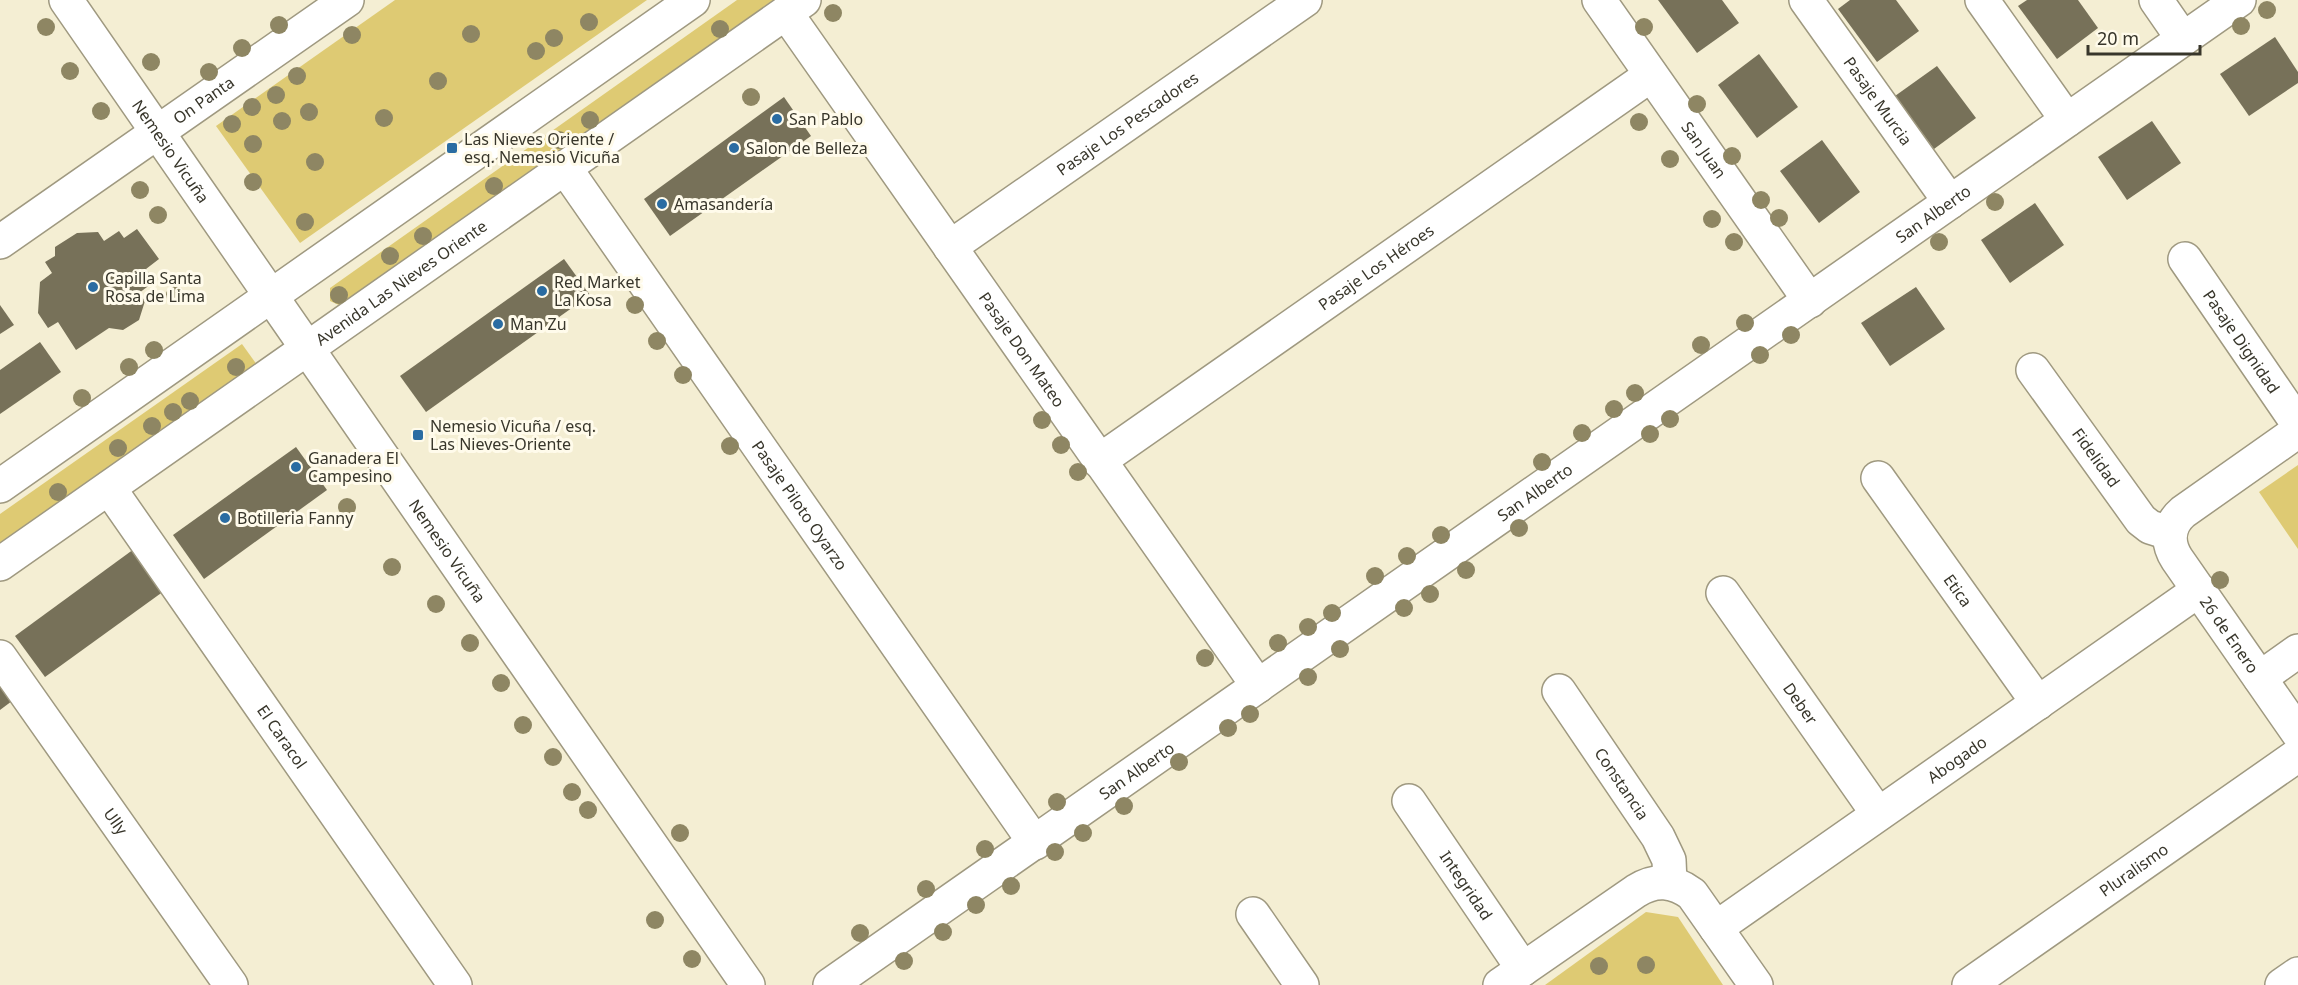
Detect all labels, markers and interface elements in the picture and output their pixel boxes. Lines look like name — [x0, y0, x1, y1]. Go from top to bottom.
scale bar — [2088, 18, 2200, 56]
text: 20 m — [2097, 26, 2139, 50]
street label: Pasaje Murcia — [1839, 52, 1917, 150]
street label: Pasaje Los Pescadores — [1052, 67, 1203, 181]
street label: On Panta — [168, 71, 238, 129]
street label: Nemesio Vicuña — [127, 95, 214, 207]
place label: San Pablo — [789, 108, 863, 130]
marker: San Pablo — [770, 112, 784, 126]
street label: San Juan — [1676, 117, 1732, 183]
place label: Las Nieves Oriente / esq. Nemesio Vicuña — [464, 128, 620, 168]
place label: Salon de Belleza — [746, 137, 868, 159]
marker: Las Nieves Oriente / esq. Nemesio Vicuña — [445, 141, 459, 155]
marker: Salon de Belleza — [727, 141, 741, 155]
street label: San Alberto — [1891, 180, 1975, 248]
place label: Amasandería — [674, 193, 773, 215]
marker: Amasandería — [655, 197, 669, 211]
street label: Avenida Las Nieves Oriente — [311, 215, 491, 350]
street label: Pasaje Los Héroes — [1314, 219, 1438, 315]
place label: Capilla Santa Rosa de Lima — [105, 267, 205, 307]
place label: Red Market La Kosa — [554, 271, 641, 311]
marker: Capilla Santa Rosa de Lima — [86, 280, 100, 294]
marker: Red Market La Kosa — [535, 284, 549, 298]
street label: Pasaje Dignidad — [2198, 285, 2285, 398]
street label: Pasaje Don Mateo — [974, 287, 1070, 412]
place label: Man Zu — [510, 313, 567, 335]
marker: Man Zu — [491, 317, 505, 331]
place label: Nemesio Vicuña / esq. Las Nieves-Oriente — [430, 415, 596, 455]
street label: Fidelidad — [2067, 424, 2125, 492]
marker: Nemesio Vicuña / esq. Las Nieves-Oriente — [411, 428, 425, 442]
street label: Pasaje Piloto Oyarzo — [747, 436, 853, 575]
place label: Ganadera El Campesino — [308, 447, 399, 487]
street label: San Alberto — [1493, 458, 1577, 526]
marker: Ganadera El Campesino — [289, 460, 303, 474]
street label: Nemesio Vicuña — [404, 495, 491, 607]
place label: Botilleria Fanny — [237, 507, 354, 529]
marker: Botilleria Fanny — [218, 511, 232, 525]
street label: Etica — [1939, 570, 1977, 611]
street label: 26 de Enero — [2195, 592, 2264, 677]
street label: Deber — [1778, 678, 1823, 729]
street label: El Caracol — [252, 700, 312, 773]
street label: Abogado — [1923, 731, 1991, 788]
street label: San Alberto — [1095, 737, 1179, 805]
street label: Constancia — [1590, 743, 1654, 824]
street label: Ully — [99, 803, 133, 840]
street label: Pluralismo — [2095, 838, 2173, 902]
street label: Integridad — [1435, 846, 1498, 924]

